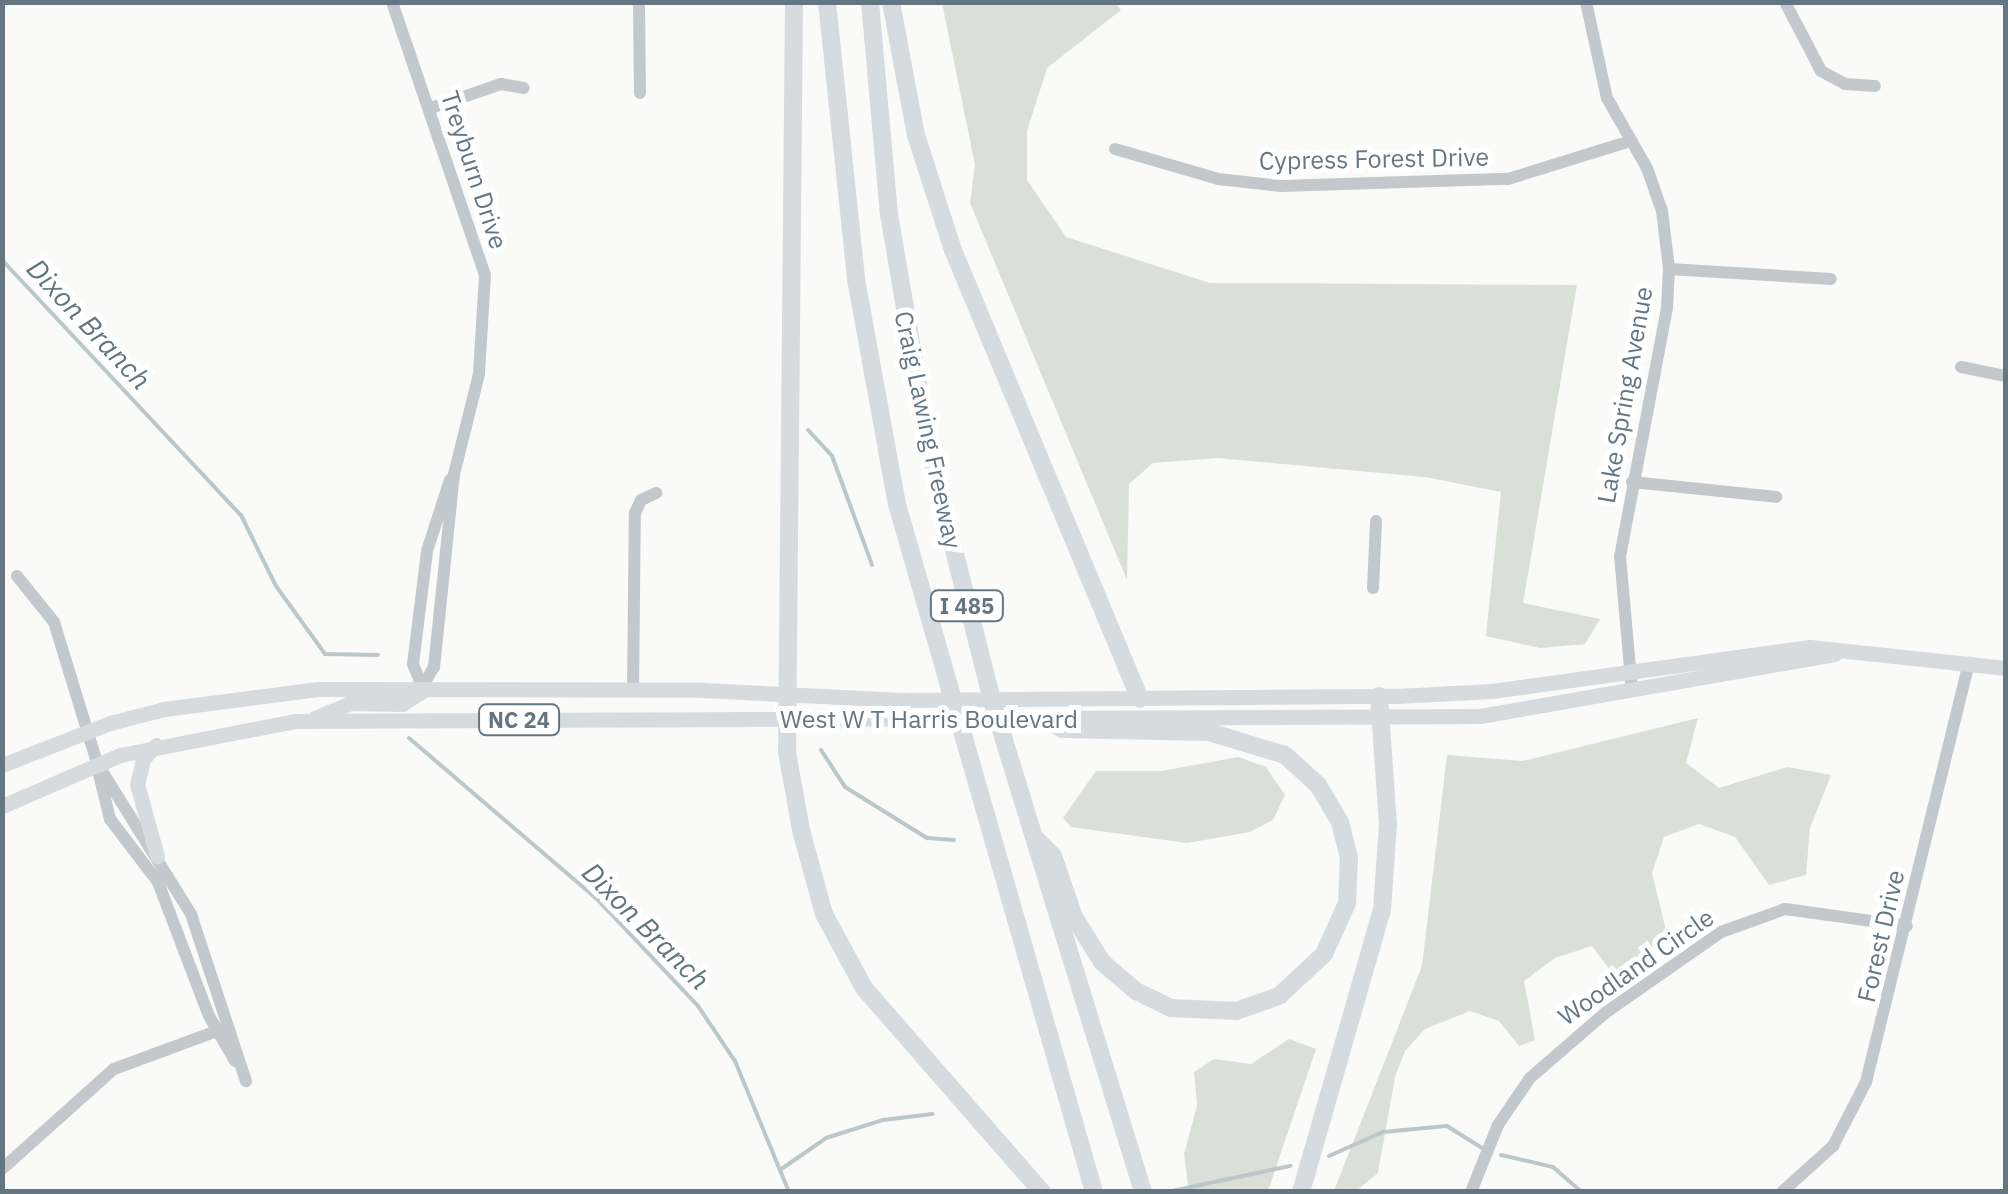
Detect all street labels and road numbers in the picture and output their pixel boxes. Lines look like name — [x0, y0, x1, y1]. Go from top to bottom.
street label: Treyburn Drive — [434, 87, 514, 253]
street label: Cypress Forest Drive — [1259, 142, 1489, 176]
street label: Lake Spring Avenue — [1591, 284, 1659, 506]
street label: Craig Lawing Freeway — [888, 308, 968, 552]
road number: I 485 — [930, 589, 1004, 623]
road number: NC 24 — [476, 703, 562, 737]
street label: West W T Harris Boulevard — [780, 704, 1078, 734]
street label: Forest Drive — [1851, 867, 1911, 1005]
street label: Woodland Circle — [1552, 902, 1720, 1032]

